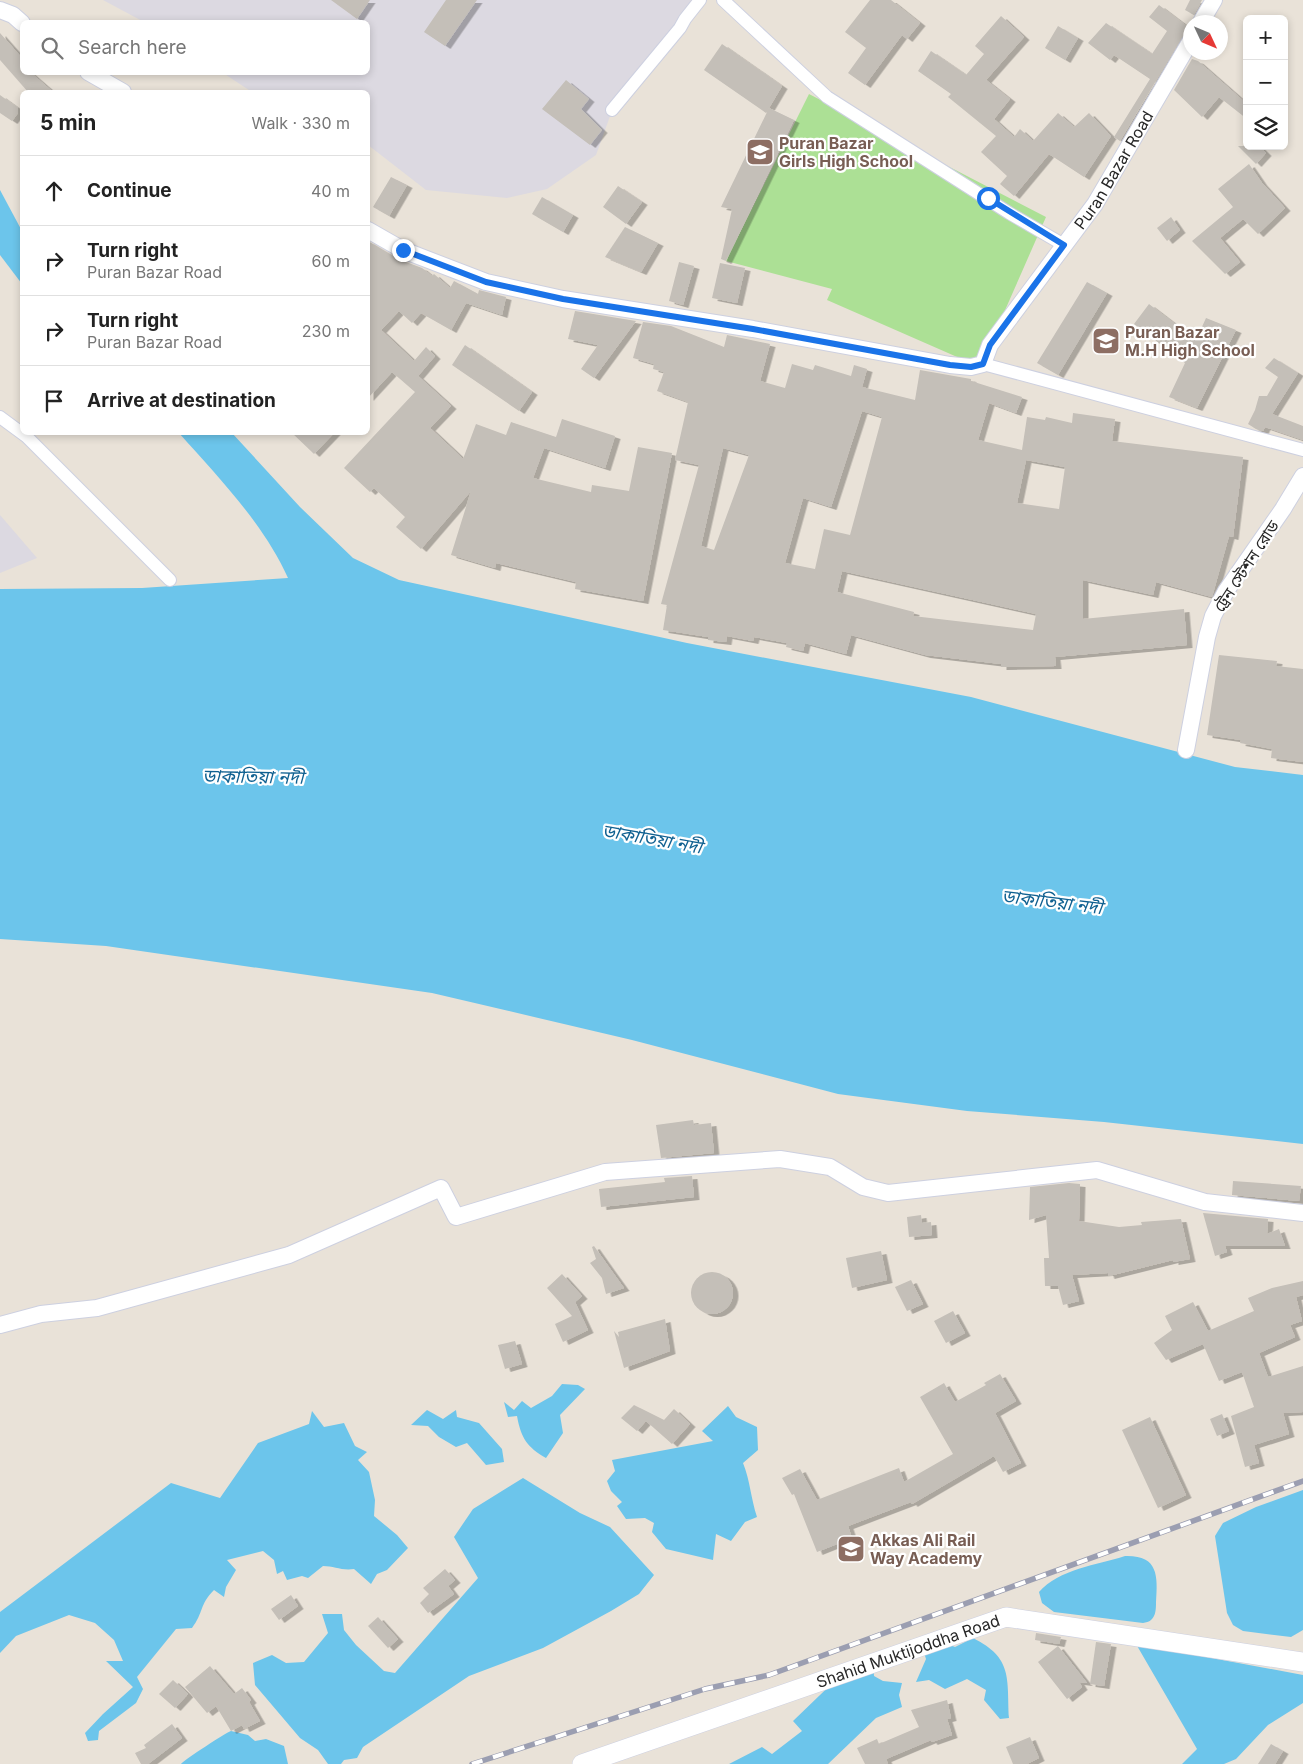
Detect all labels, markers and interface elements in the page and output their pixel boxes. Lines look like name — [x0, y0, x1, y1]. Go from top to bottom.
north arrow — [1183, 15, 1228, 60]
map controls — [1243, 15, 1288, 150]
button: + — [1243, 15, 1288, 60]
search box — [20, 20, 370, 75]
icon: search — [38, 34, 66, 62]
text: Search here — [78, 36, 187, 59]
button: − — [1243, 60, 1288, 105]
button: layers — [1243, 105, 1288, 150]
street label: Puran Bazar Road — [1070, 107, 1157, 233]
text: 5 min — [40, 110, 96, 135]
text: Walk · 330 m — [251, 113, 350, 133]
place label: Puran Bazar Girls High School — [779, 133, 913, 171]
school or university icon: Puran Bazar Girls High School — [745, 137, 775, 167]
icon: ahead — [40, 177, 68, 205]
text: Continue — [87, 179, 172, 202]
text: 40 m — [311, 181, 350, 201]
route start — [977, 187, 1000, 210]
text: Turn right — [87, 239, 178, 262]
route end — [392, 239, 415, 262]
icon: right — [40, 247, 68, 275]
text: 60 m — [311, 251, 350, 271]
text: Puran Bazar Road — [87, 262, 222, 282]
text: Turn right — [87, 309, 178, 332]
icon: right — [40, 317, 68, 345]
text: 230 m — [302, 321, 350, 341]
place label: Puran Bazar M.H High School — [1125, 322, 1255, 360]
school or university icon: Puran Bazar M.H High School — [1091, 326, 1121, 356]
text: Puran Bazar Road — [87, 332, 222, 352]
icon: arrive — [40, 387, 68, 415]
text: Arrive at destination — [87, 389, 276, 412]
street label: ট্রেন স্টেশন রোড — [1209, 516, 1283, 615]
water label: ডাকাতিয়া নদী — [202, 765, 307, 788]
water label: ডাকাতিয়া নদী — [600, 819, 707, 858]
water label: ডাকাতিয়া নদী — [1001, 885, 1107, 918]
place label: Akkas Ali Rail Way Academy — [870, 1530, 983, 1568]
school or university icon: Akkas Ali Rail Way Academy — [836, 1534, 866, 1564]
street label: Shahid Muktijoddha Road — [814, 1610, 1002, 1692]

